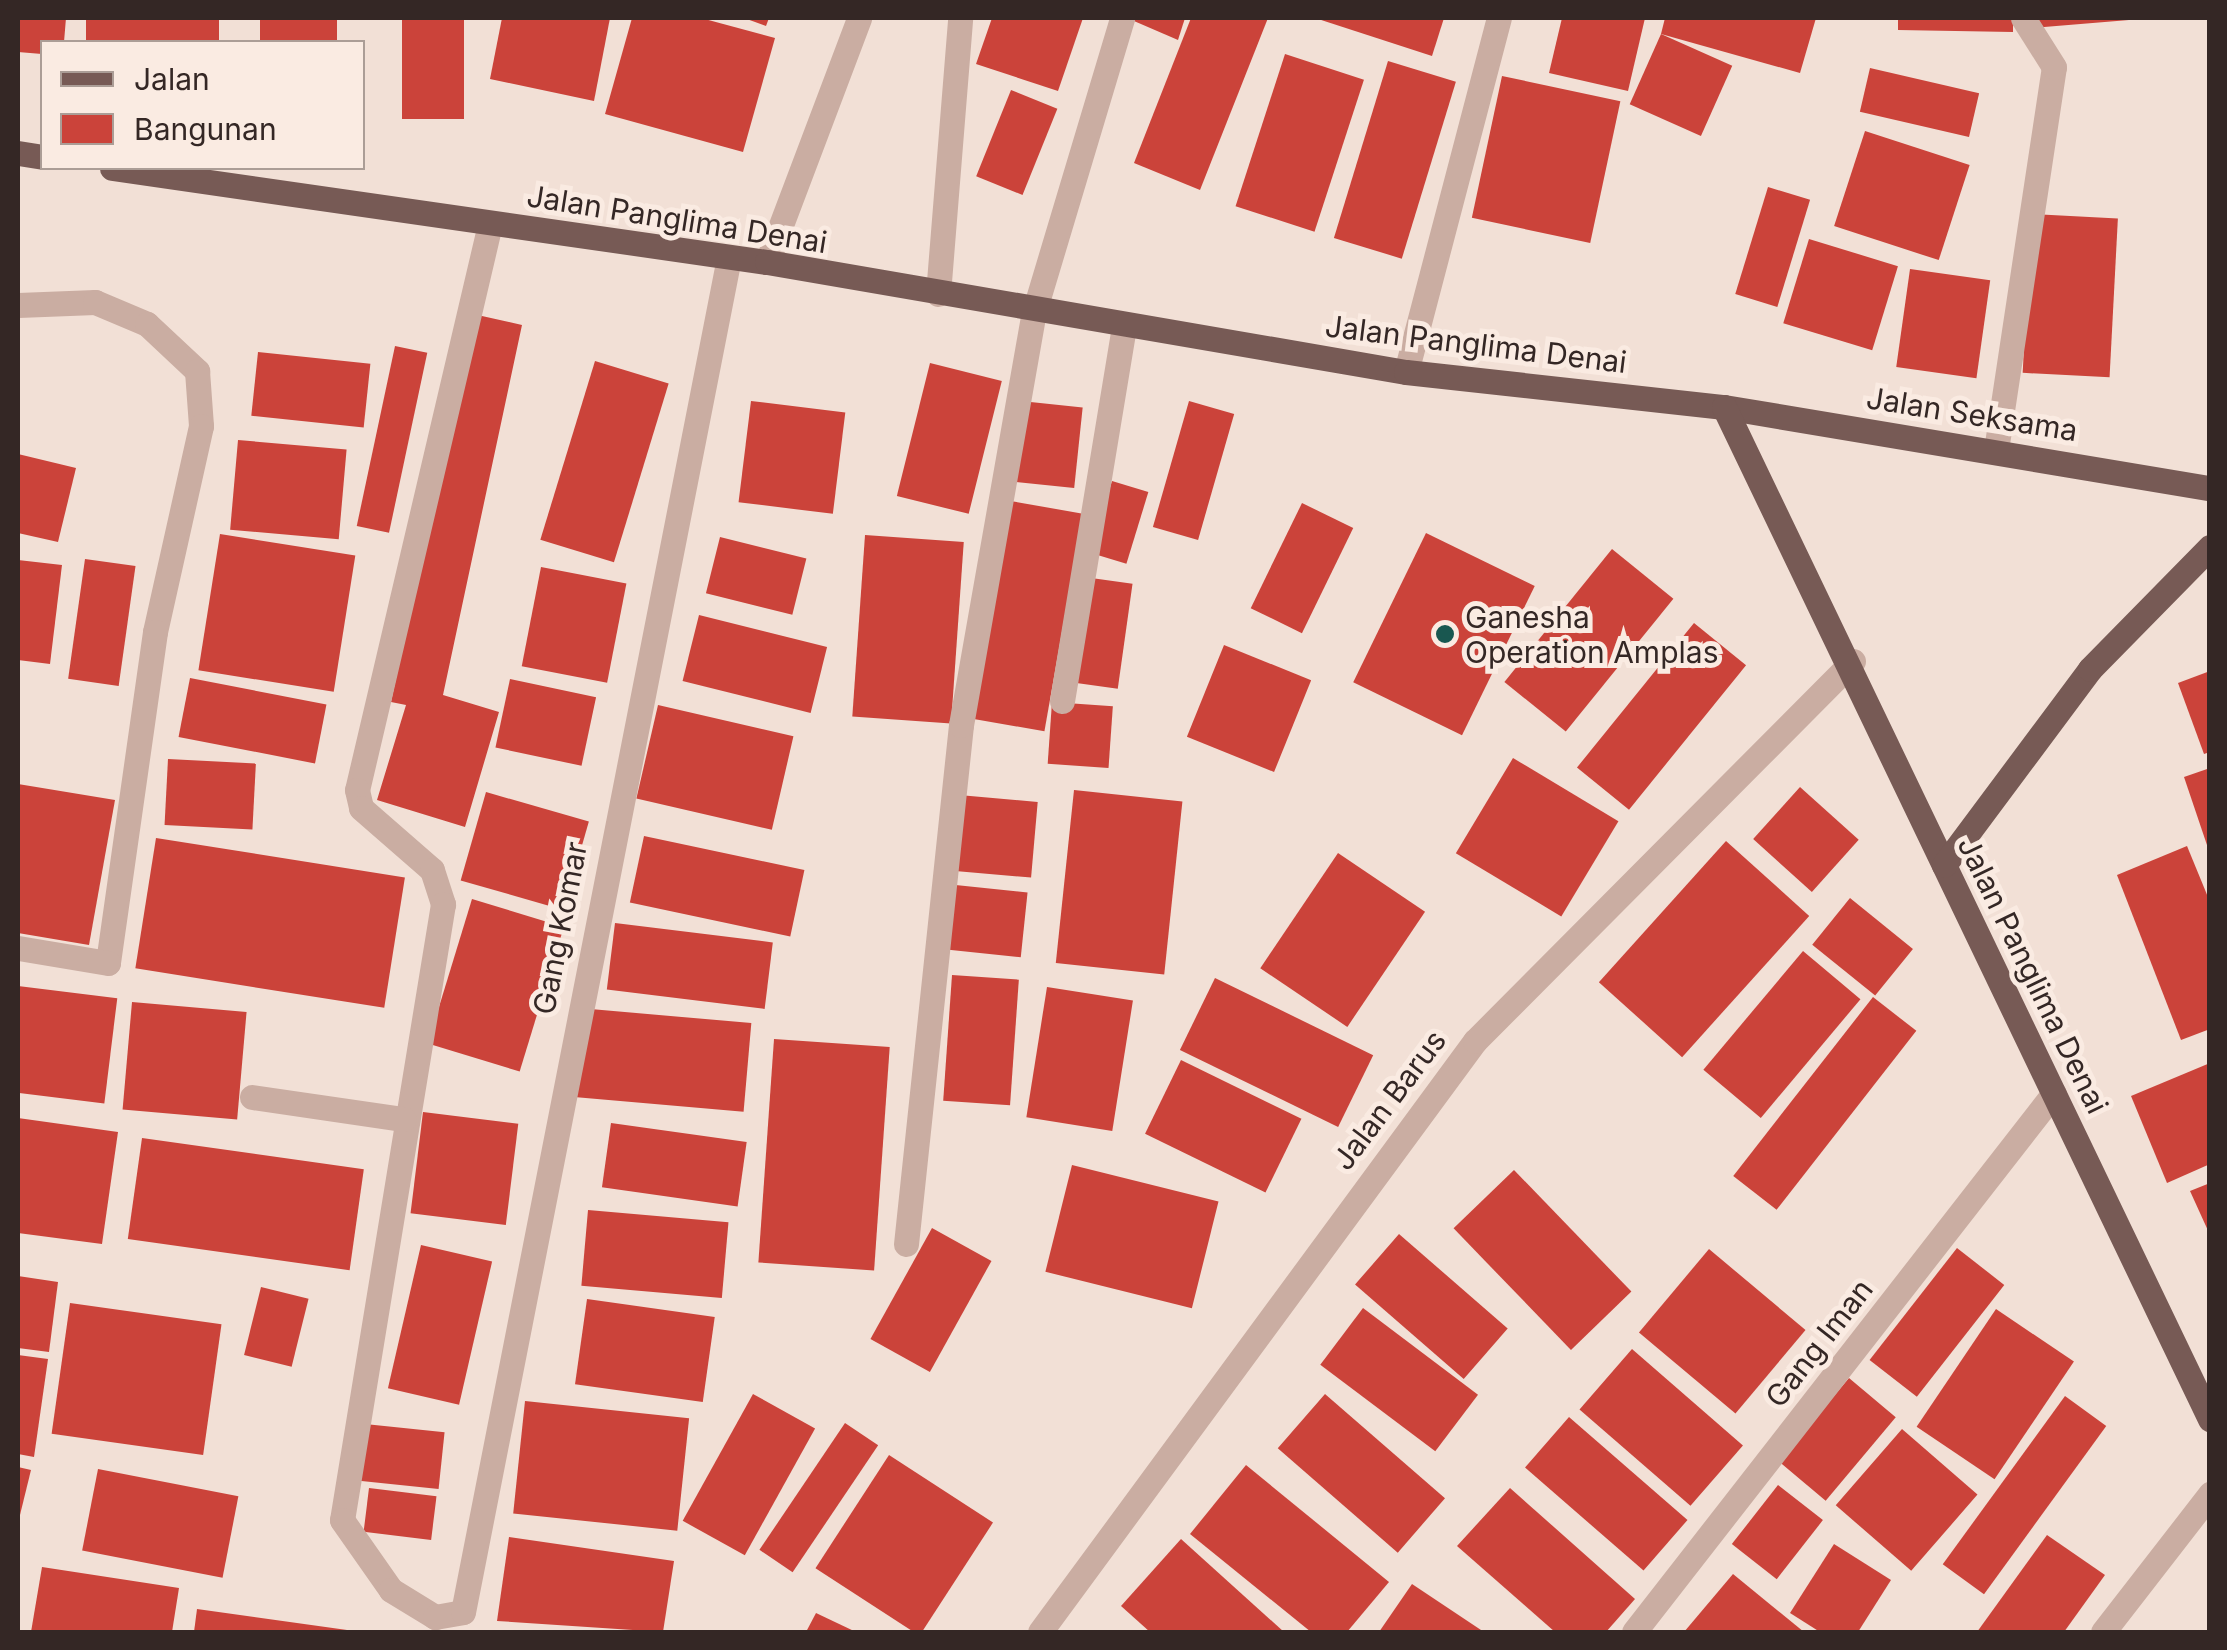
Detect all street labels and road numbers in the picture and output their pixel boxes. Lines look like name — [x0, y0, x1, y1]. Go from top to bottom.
street label: Jalan Panglima Denai — [524, 177, 830, 261]
street label: Jalan Panglima Denai — [1323, 308, 1629, 380]
street label: Jalan Seksama — [1864, 380, 2080, 448]
street label: Jalan Panglima Denai — [1950, 831, 2116, 1119]
street label: Gang Komar — [526, 839, 594, 1017]
street label: Jalan Barus — [1325, 1023, 1453, 1177]
street label: Gang Iman — [1758, 1272, 1880, 1414]

